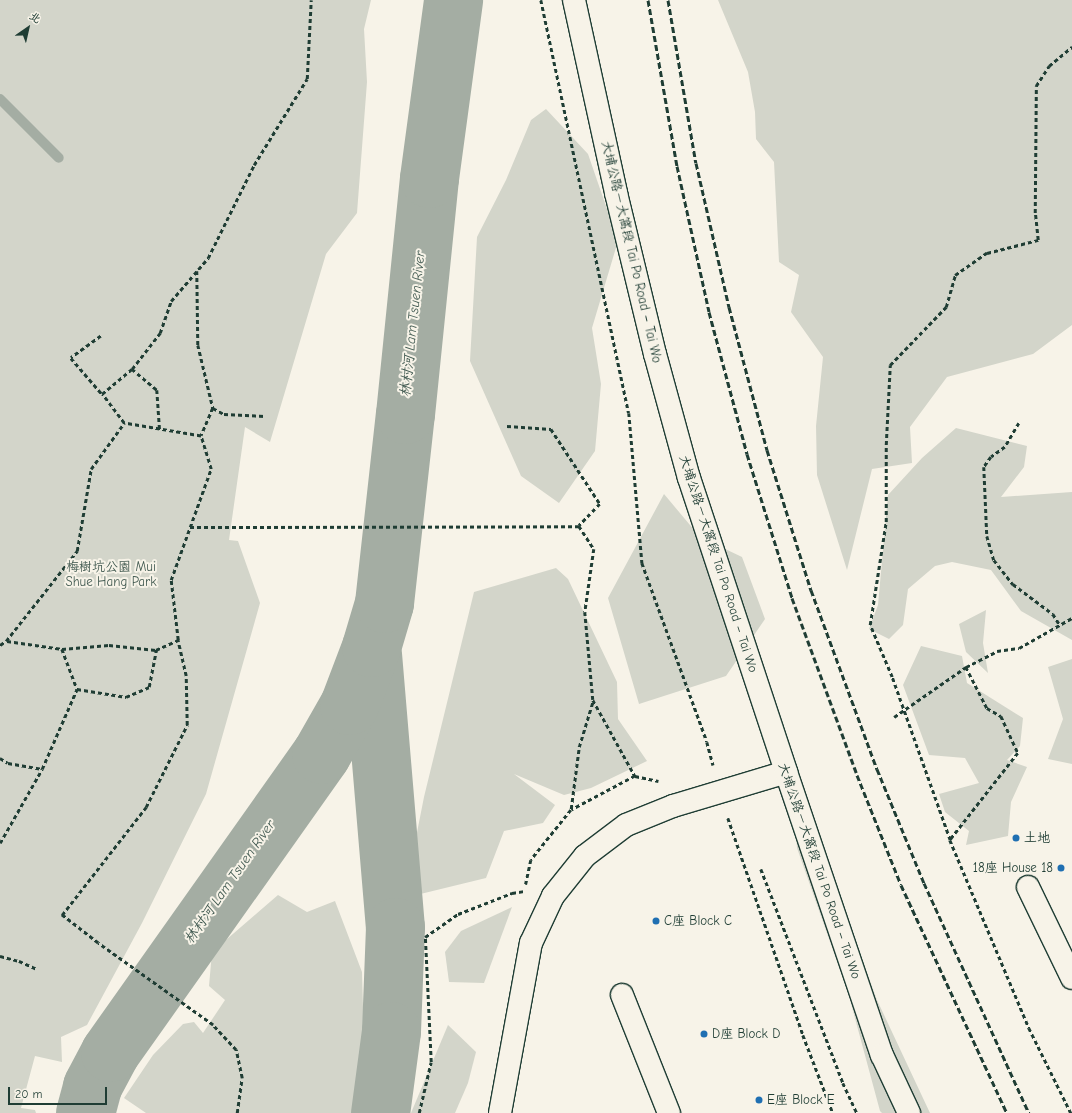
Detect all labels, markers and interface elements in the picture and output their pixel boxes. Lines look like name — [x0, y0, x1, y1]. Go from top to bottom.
north arrow — [8, 8, 48, 48]
text: 北 — [27, 9, 43, 26]
street label: 大埔公路－大窩段 Tai Po Road – Tai Wo — [598, 139, 664, 365]
water label: 林村河 Lam Tsuen River — [397, 250, 429, 398]
street label: 大埔公路－大窩段 Tai Po Road – Tai Wo — [675, 453, 761, 675]
park label: 梅樹坑公園 Mui Shue Hang Park — [65, 560, 157, 591]
street label: 大埔公路－大窩段 Tai Po Road – Tai Wo — [775, 761, 863, 981]
water label: 林村河 Lam Tsuen River — [181, 817, 279, 947]
place label: 土地 — [1024, 830, 1050, 846]
marker: 土地 — [1011, 833, 1021, 843]
place label: 18座 House 18 — [973, 860, 1053, 876]
marker: 18座 House 18 — [1056, 863, 1066, 873]
place label: C座 Block C — [664, 913, 732, 929]
marker: C座 Block C — [651, 916, 661, 926]
place label: D座 Block D — [712, 1026, 780, 1042]
marker: D座 Block D — [699, 1029, 709, 1039]
scale bar — [10, 1079, 109, 1105]
text: 20 m — [15, 1087, 43, 1101]
place label: E座 Block E — [767, 1092, 835, 1108]
marker: E座 Block E — [754, 1095, 764, 1105]

